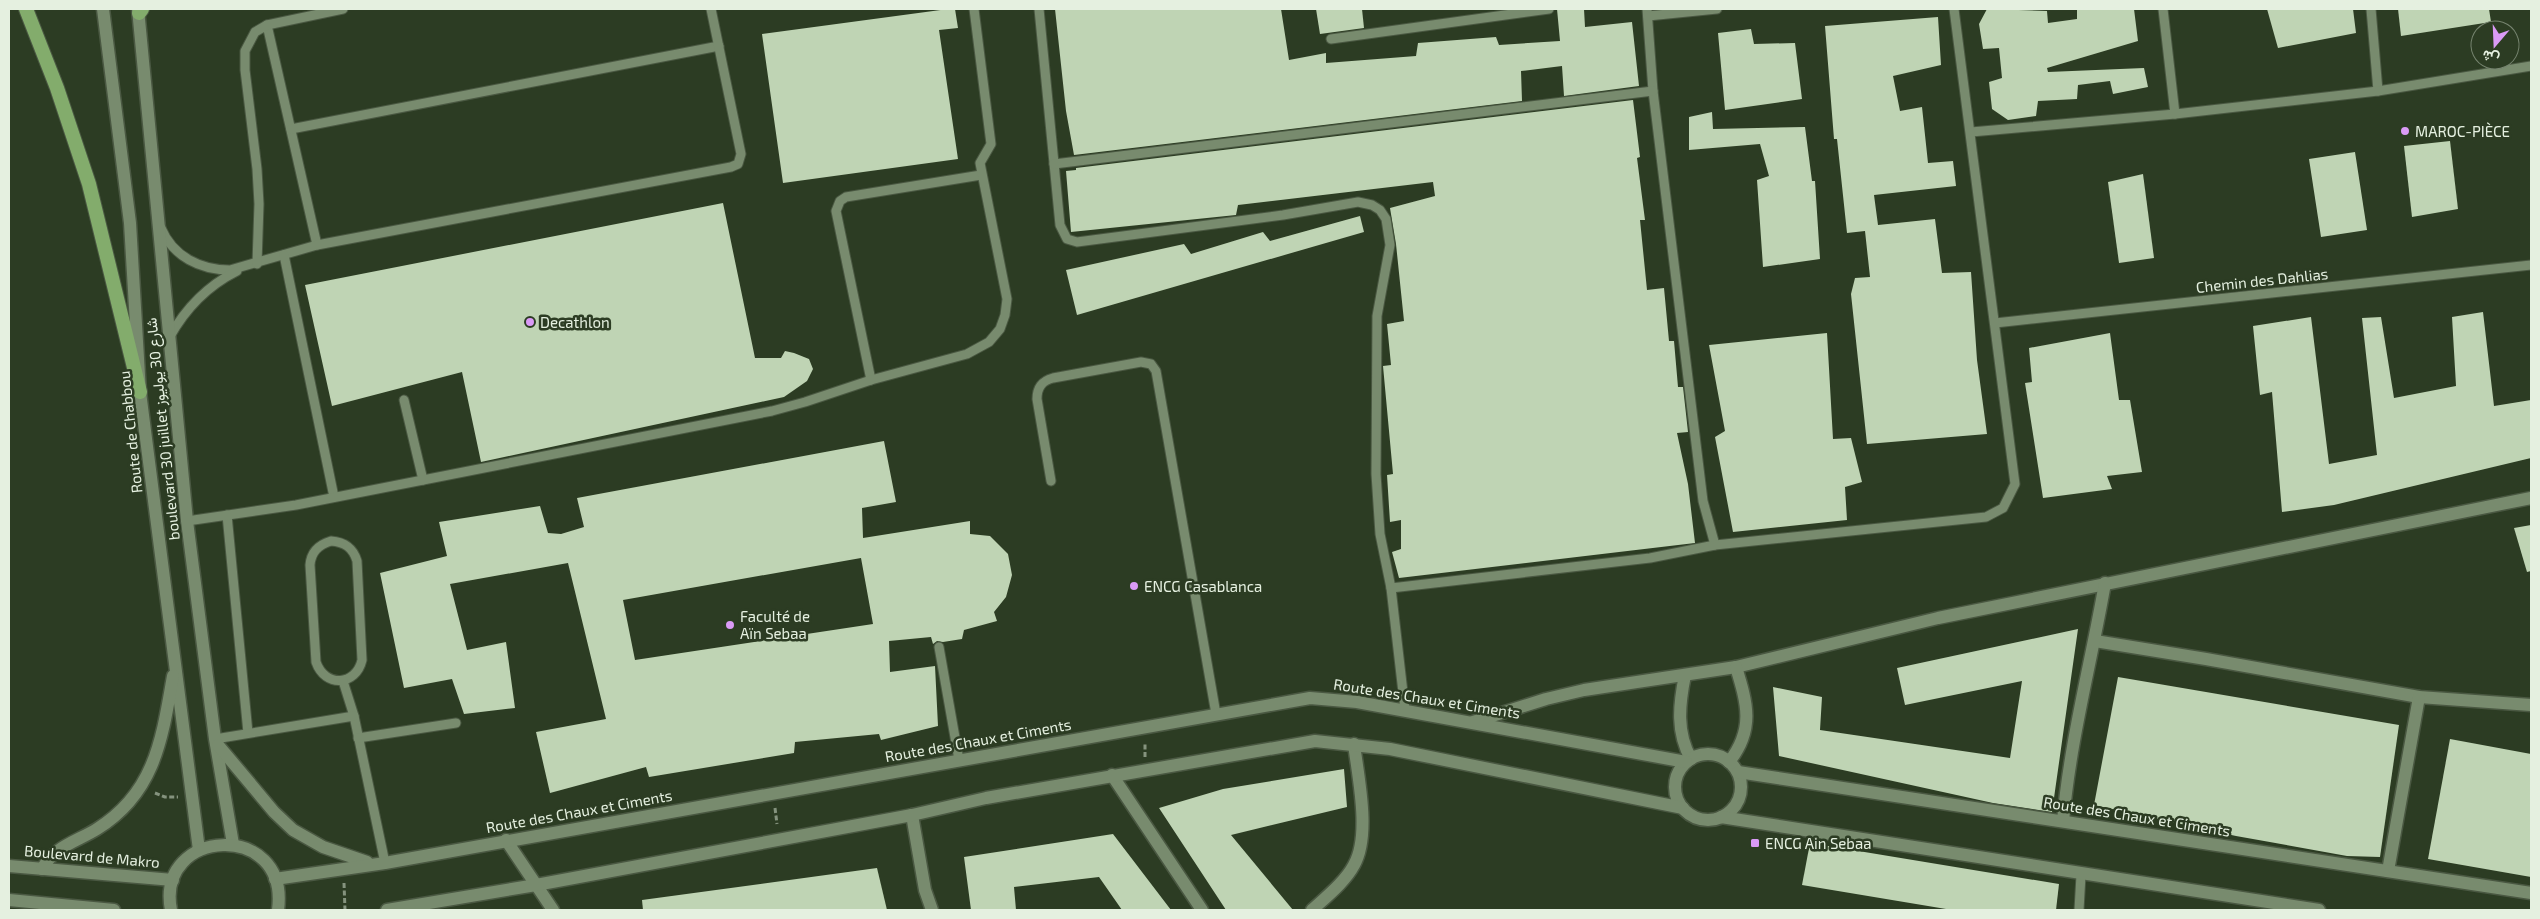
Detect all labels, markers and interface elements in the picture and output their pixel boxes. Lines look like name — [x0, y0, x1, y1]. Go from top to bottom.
north arrow — [2470, 20, 2520, 70]
text: ش — [2480, 46, 2502, 69]
place label: MAROC-PIÈCE — [2415, 122, 2510, 140]
marker: MAROC-PIÈCE — [2399, 125, 2411, 137]
street label: Chemin des Dahlias — [2195, 264, 2329, 296]
place label: Decathlon — [540, 313, 610, 331]
street label: boulevard 30 juillet شارع 30 يوليوز — [141, 316, 186, 541]
marker: Decathlon — [524, 316, 536, 328]
street label: Route de Chabbou — [115, 370, 145, 494]
place label: ENCG Casablanca — [1144, 577, 1262, 595]
marker: ENCG Casablanca — [1128, 580, 1140, 592]
place label: Faculté de Aïn Sebaa — [740, 607, 810, 642]
marker: Faculté de Aïn Sebaa — [724, 619, 736, 631]
street label: Route des Chaux et Ciments — [1332, 674, 1522, 722]
street label: Route des Chaux et Ciments — [883, 715, 1073, 765]
street label: Route des Chaux et Ciments — [484, 786, 674, 836]
street label: Route des Chaux et Ciments — [2042, 792, 2232, 840]
place label: ENCG Ain Sebaa — [1765, 834, 1871, 852]
marker: ENCG Ain Sebaa — [1749, 837, 1761, 849]
street label: Boulevard de Makro — [23, 841, 161, 871]

